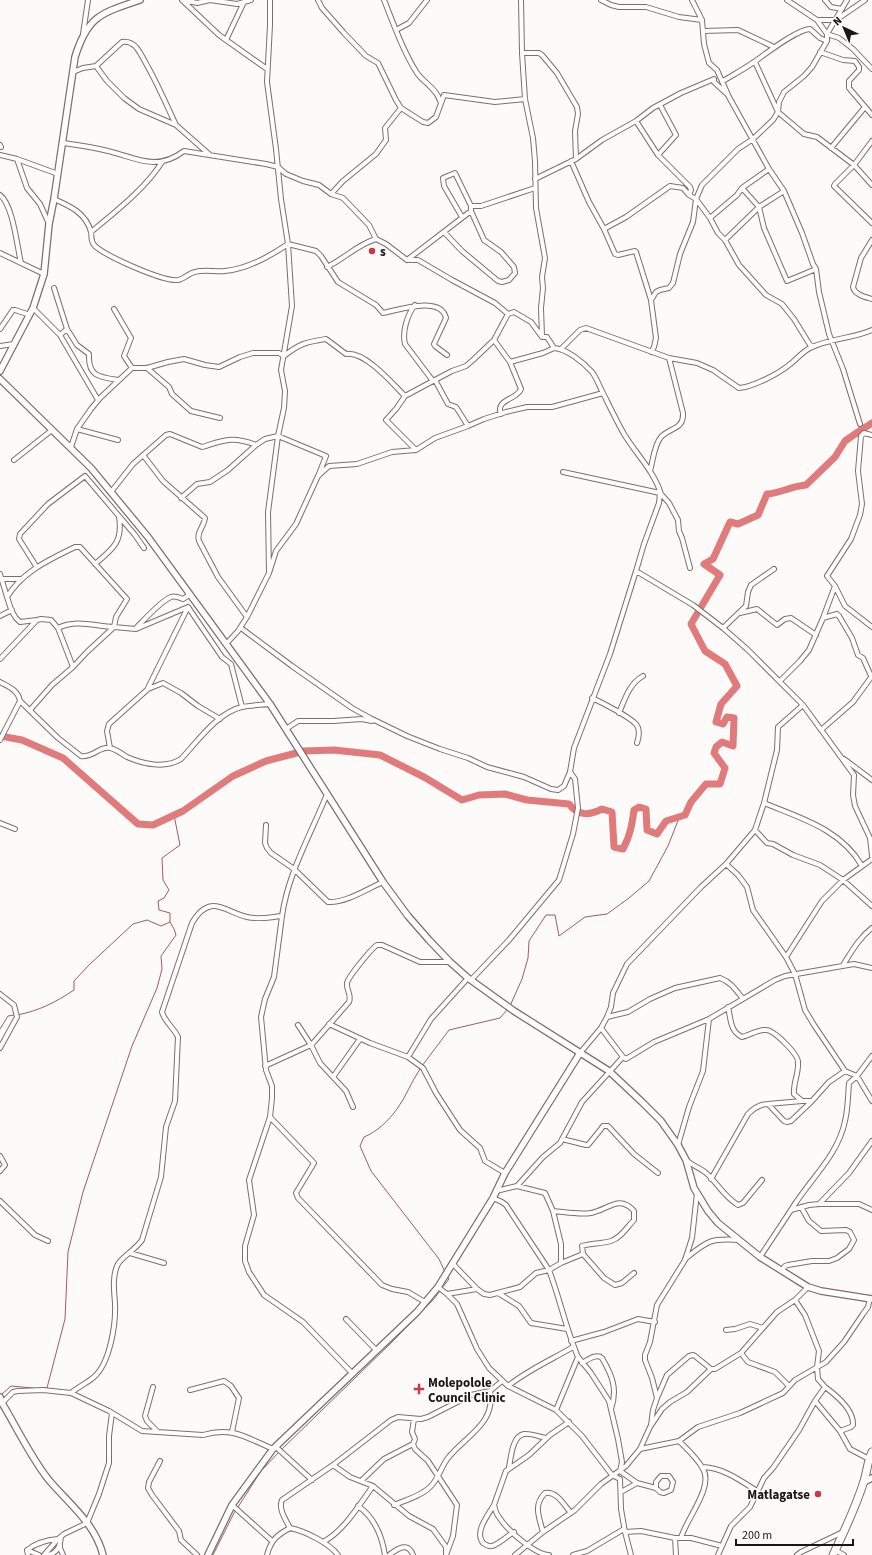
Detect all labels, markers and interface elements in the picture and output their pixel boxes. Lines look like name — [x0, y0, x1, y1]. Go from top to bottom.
north arrow — [824, 8, 864, 48]
text: N — [830, 13, 845, 29]
place label: s — [380, 243, 386, 261]
marker: s — [367, 246, 377, 256]
place label: Molepolole Council Clinic — [428, 1374, 506, 1407]
marker: Molepolole Council Clinic — [413, 1383, 425, 1395]
place label: Matlagatse — [747, 1486, 810, 1504]
marker: Matlagatse — [813, 1489, 823, 1499]
scale bar — [736, 1521, 853, 1547]
text: 200 m — [742, 1527, 772, 1544]

